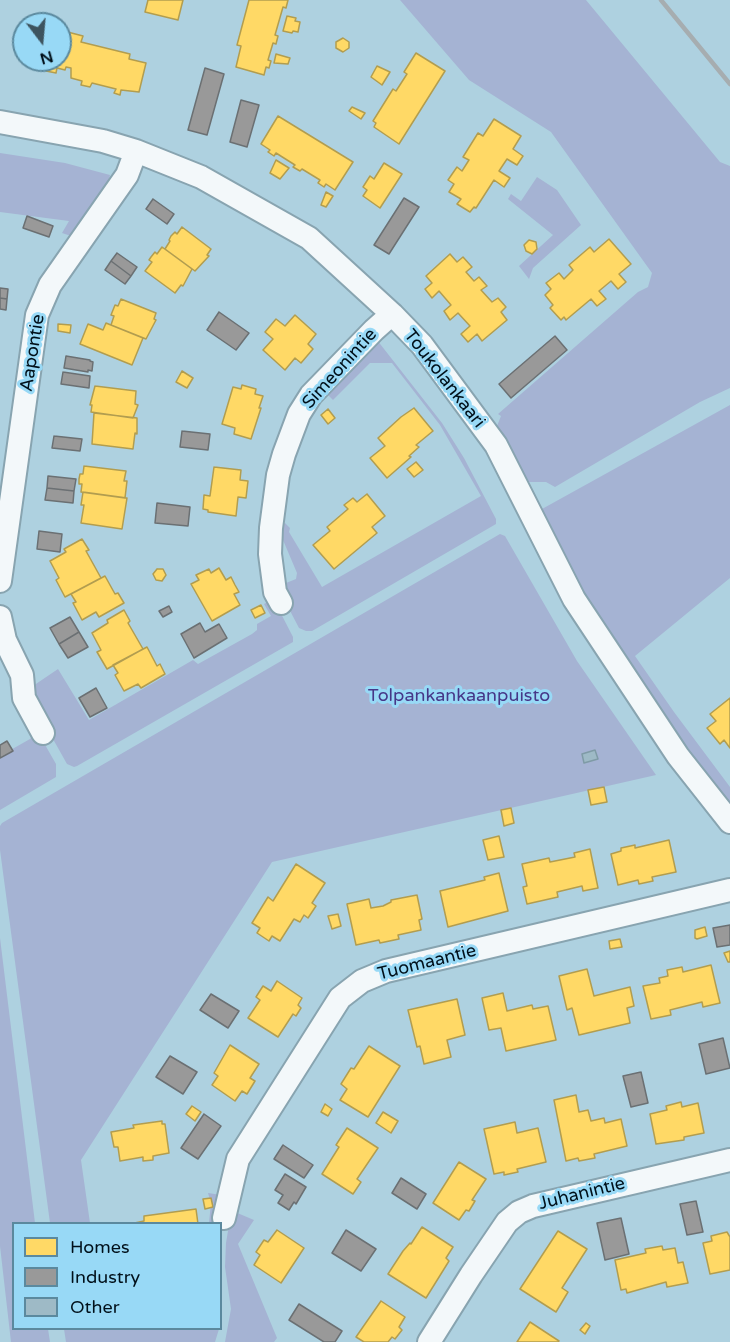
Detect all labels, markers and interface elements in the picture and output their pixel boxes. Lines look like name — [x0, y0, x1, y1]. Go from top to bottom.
north arrow — [12, 12, 72, 72]
text: N — [37, 46, 55, 69]
street label: Aapontie — [16, 313, 50, 393]
street label: Simeonintie — [298, 324, 382, 414]
street label: Toukolankaari — [399, 325, 489, 433]
park label: Tolpankankaanpuisto — [368, 685, 550, 707]
street label: Tuomaantie — [375, 940, 479, 986]
street label: Juhanintie — [537, 1173, 627, 1215]
legend — [12, 1222, 222, 1330]
text: Homes — [70, 1236, 130, 1258]
text: Industry — [70, 1266, 140, 1288]
text: Other — [70, 1296, 120, 1318]

